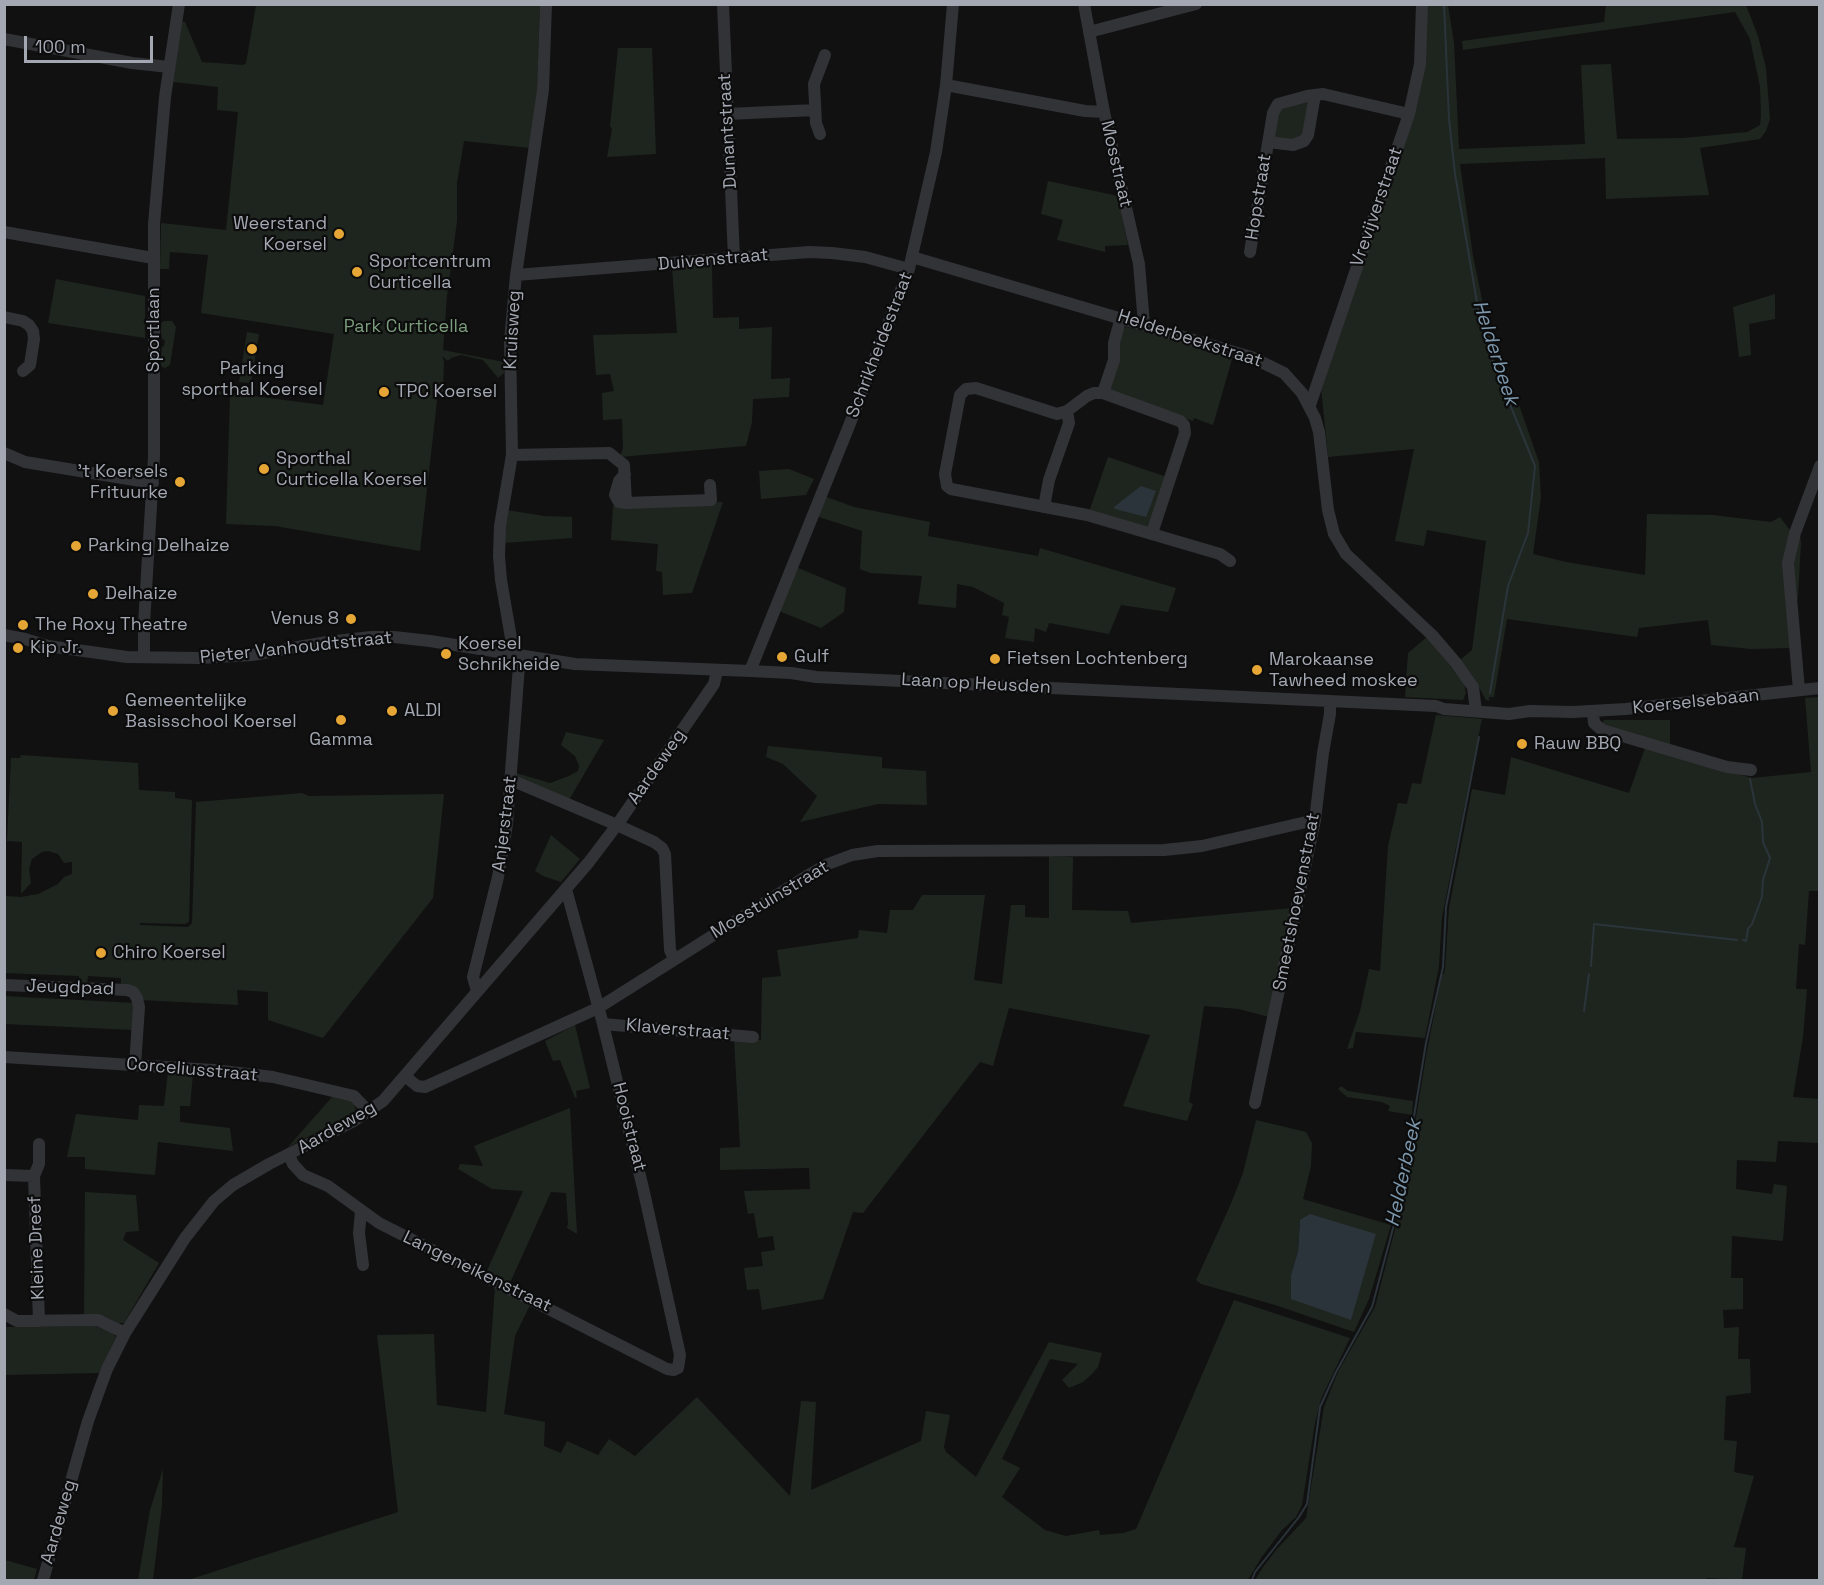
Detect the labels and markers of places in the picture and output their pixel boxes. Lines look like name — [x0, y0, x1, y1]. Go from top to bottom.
place label: Weerstand Koersel — [233, 213, 327, 256]
marker: Weerstand Koersel — [332, 227, 346, 241]
place label: Sportcentrum Curticella — [369, 251, 491, 294]
marker: Sportcentrum Curticella — [350, 265, 364, 279]
marker: Parking sporthal Koersel — [245, 342, 259, 356]
place label: Parking sporthal Koersel — [181, 358, 323, 400]
place label: TPC Koersel — [396, 381, 497, 403]
marker: TPC Koersel — [377, 385, 391, 399]
place label: Sporthal Curticella Koersel — [276, 448, 427, 490]
place label: 't Koersels Frituurke — [77, 461, 168, 504]
marker: Sporthal Curticella Koersel — [257, 462, 271, 476]
marker: 't Koersels Frituurke — [173, 475, 187, 489]
place label: Parking Delhaize — [88, 535, 230, 557]
marker: Parking Delhaize — [69, 539, 83, 553]
place label: Delhaize — [105, 583, 177, 605]
marker: Delhaize — [86, 587, 100, 601]
place label: Venus 8 — [271, 608, 339, 630]
marker: Venus 8 — [344, 612, 358, 626]
place label: The Roxy Theatre — [35, 614, 188, 636]
marker: The Roxy Theatre — [16, 618, 30, 632]
place label: Koersel Schrikheide — [458, 633, 560, 676]
place label: Kip Jr. — [30, 637, 82, 659]
marker: Kip Jr. — [11, 641, 25, 655]
place label: Gulf — [794, 646, 829, 668]
marker: Koersel Schrikheide — [439, 647, 453, 661]
place label: Fietsen Lochtenberg — [1007, 648, 1188, 670]
place label: Marokaanse Tawheed moskee — [1269, 649, 1418, 692]
marker: Gulf — [775, 650, 789, 664]
marker: Fietsen Lochtenberg — [988, 652, 1002, 666]
marker: Marokaanse Tawheed moskee — [1250, 663, 1264, 677]
place label: Gemeentelijke Basisschool Koersel — [125, 690, 297, 732]
place label: ALDI — [404, 700, 441, 722]
marker: Gemeentelijke Basisschool Koersel — [106, 704, 120, 718]
marker: ALDI — [385, 704, 399, 718]
marker: Gamma — [334, 713, 348, 727]
place label: Gamma — [309, 729, 373, 751]
place label: Rauw BBQ — [1534, 733, 1621, 755]
marker: Rauw BBQ — [1515, 737, 1529, 751]
place label: Chiro Koersel — [113, 942, 226, 964]
marker: Chiro Koersel — [94, 946, 108, 960]

